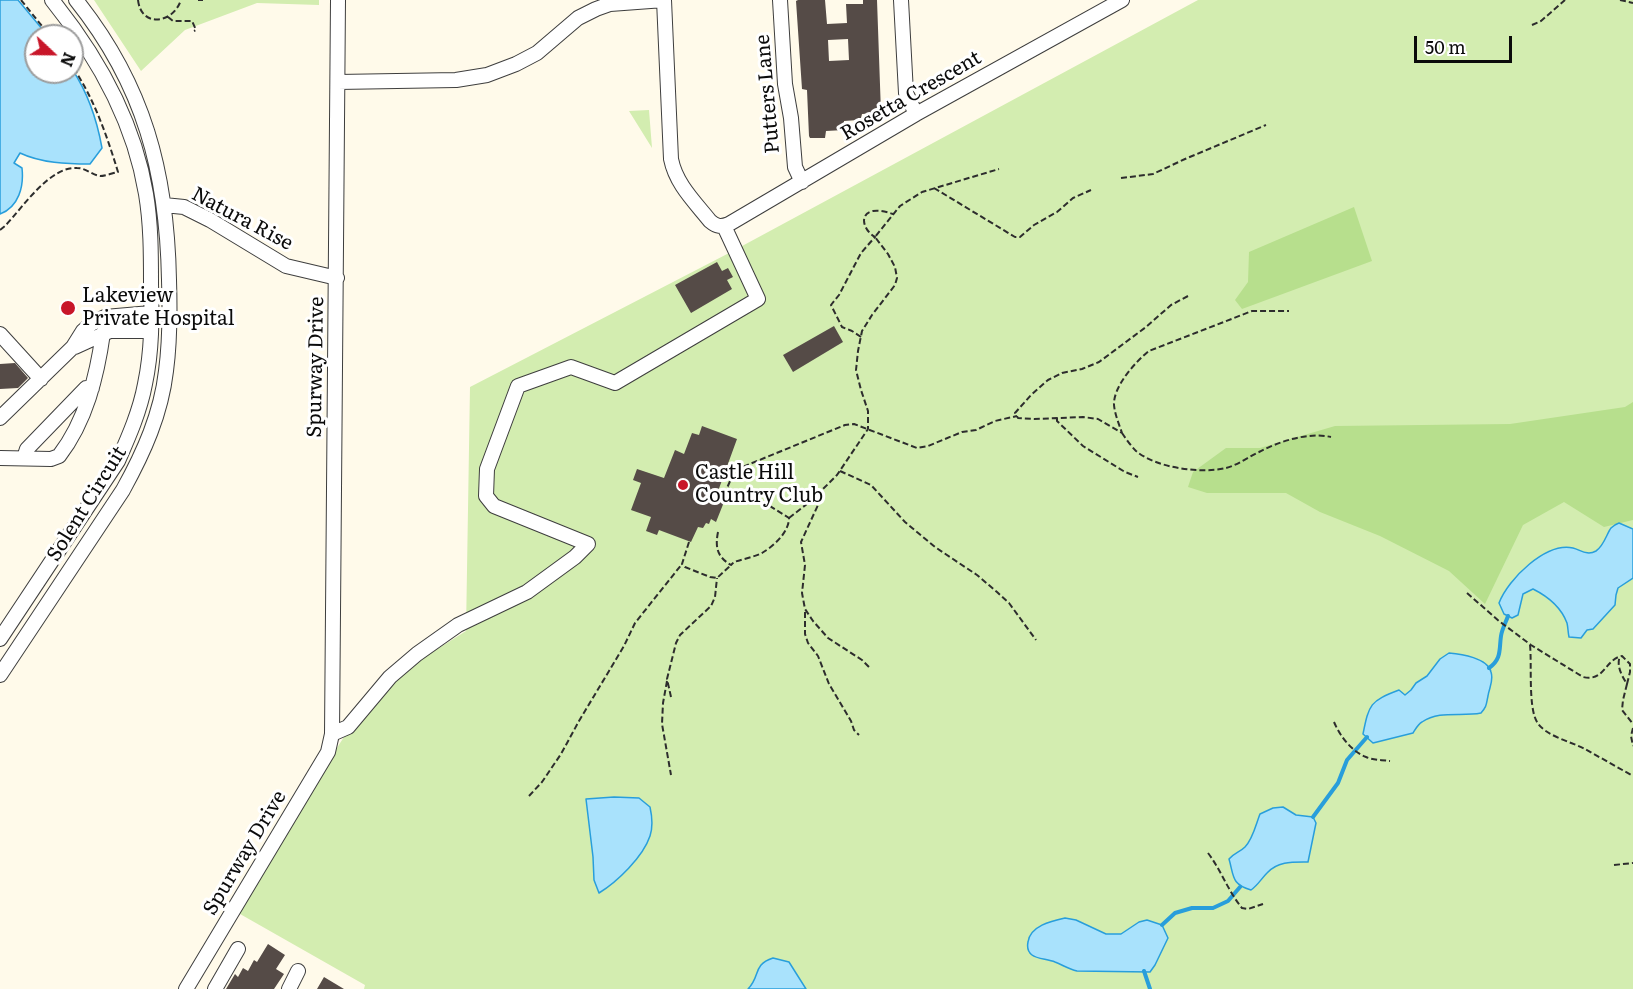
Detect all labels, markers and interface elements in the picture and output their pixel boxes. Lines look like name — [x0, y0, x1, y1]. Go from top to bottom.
north arrow — [24, 24, 84, 84]
scale bar — [1417, 24, 1514, 62]
street label: Putters Lane — [751, 33, 785, 155]
text: 50 m — [1425, 33, 1466, 60]
street label: Rosetta Crescent — [836, 46, 986, 146]
text: N — [55, 49, 82, 71]
street label: Natura Rise — [187, 182, 297, 256]
place label: Lakeview Private Hospital — [82, 284, 234, 331]
street label: Spurway Drive — [303, 296, 329, 438]
marker: Lakeview Private Hospital — [59, 299, 77, 317]
street label: Solent Circuit — [42, 442, 132, 566]
place label: Castle Hill Country Club — [695, 461, 823, 508]
marker: Castle Hill Country Club — [676, 478, 690, 492]
street label: Spurway Drive — [198, 786, 292, 920]

